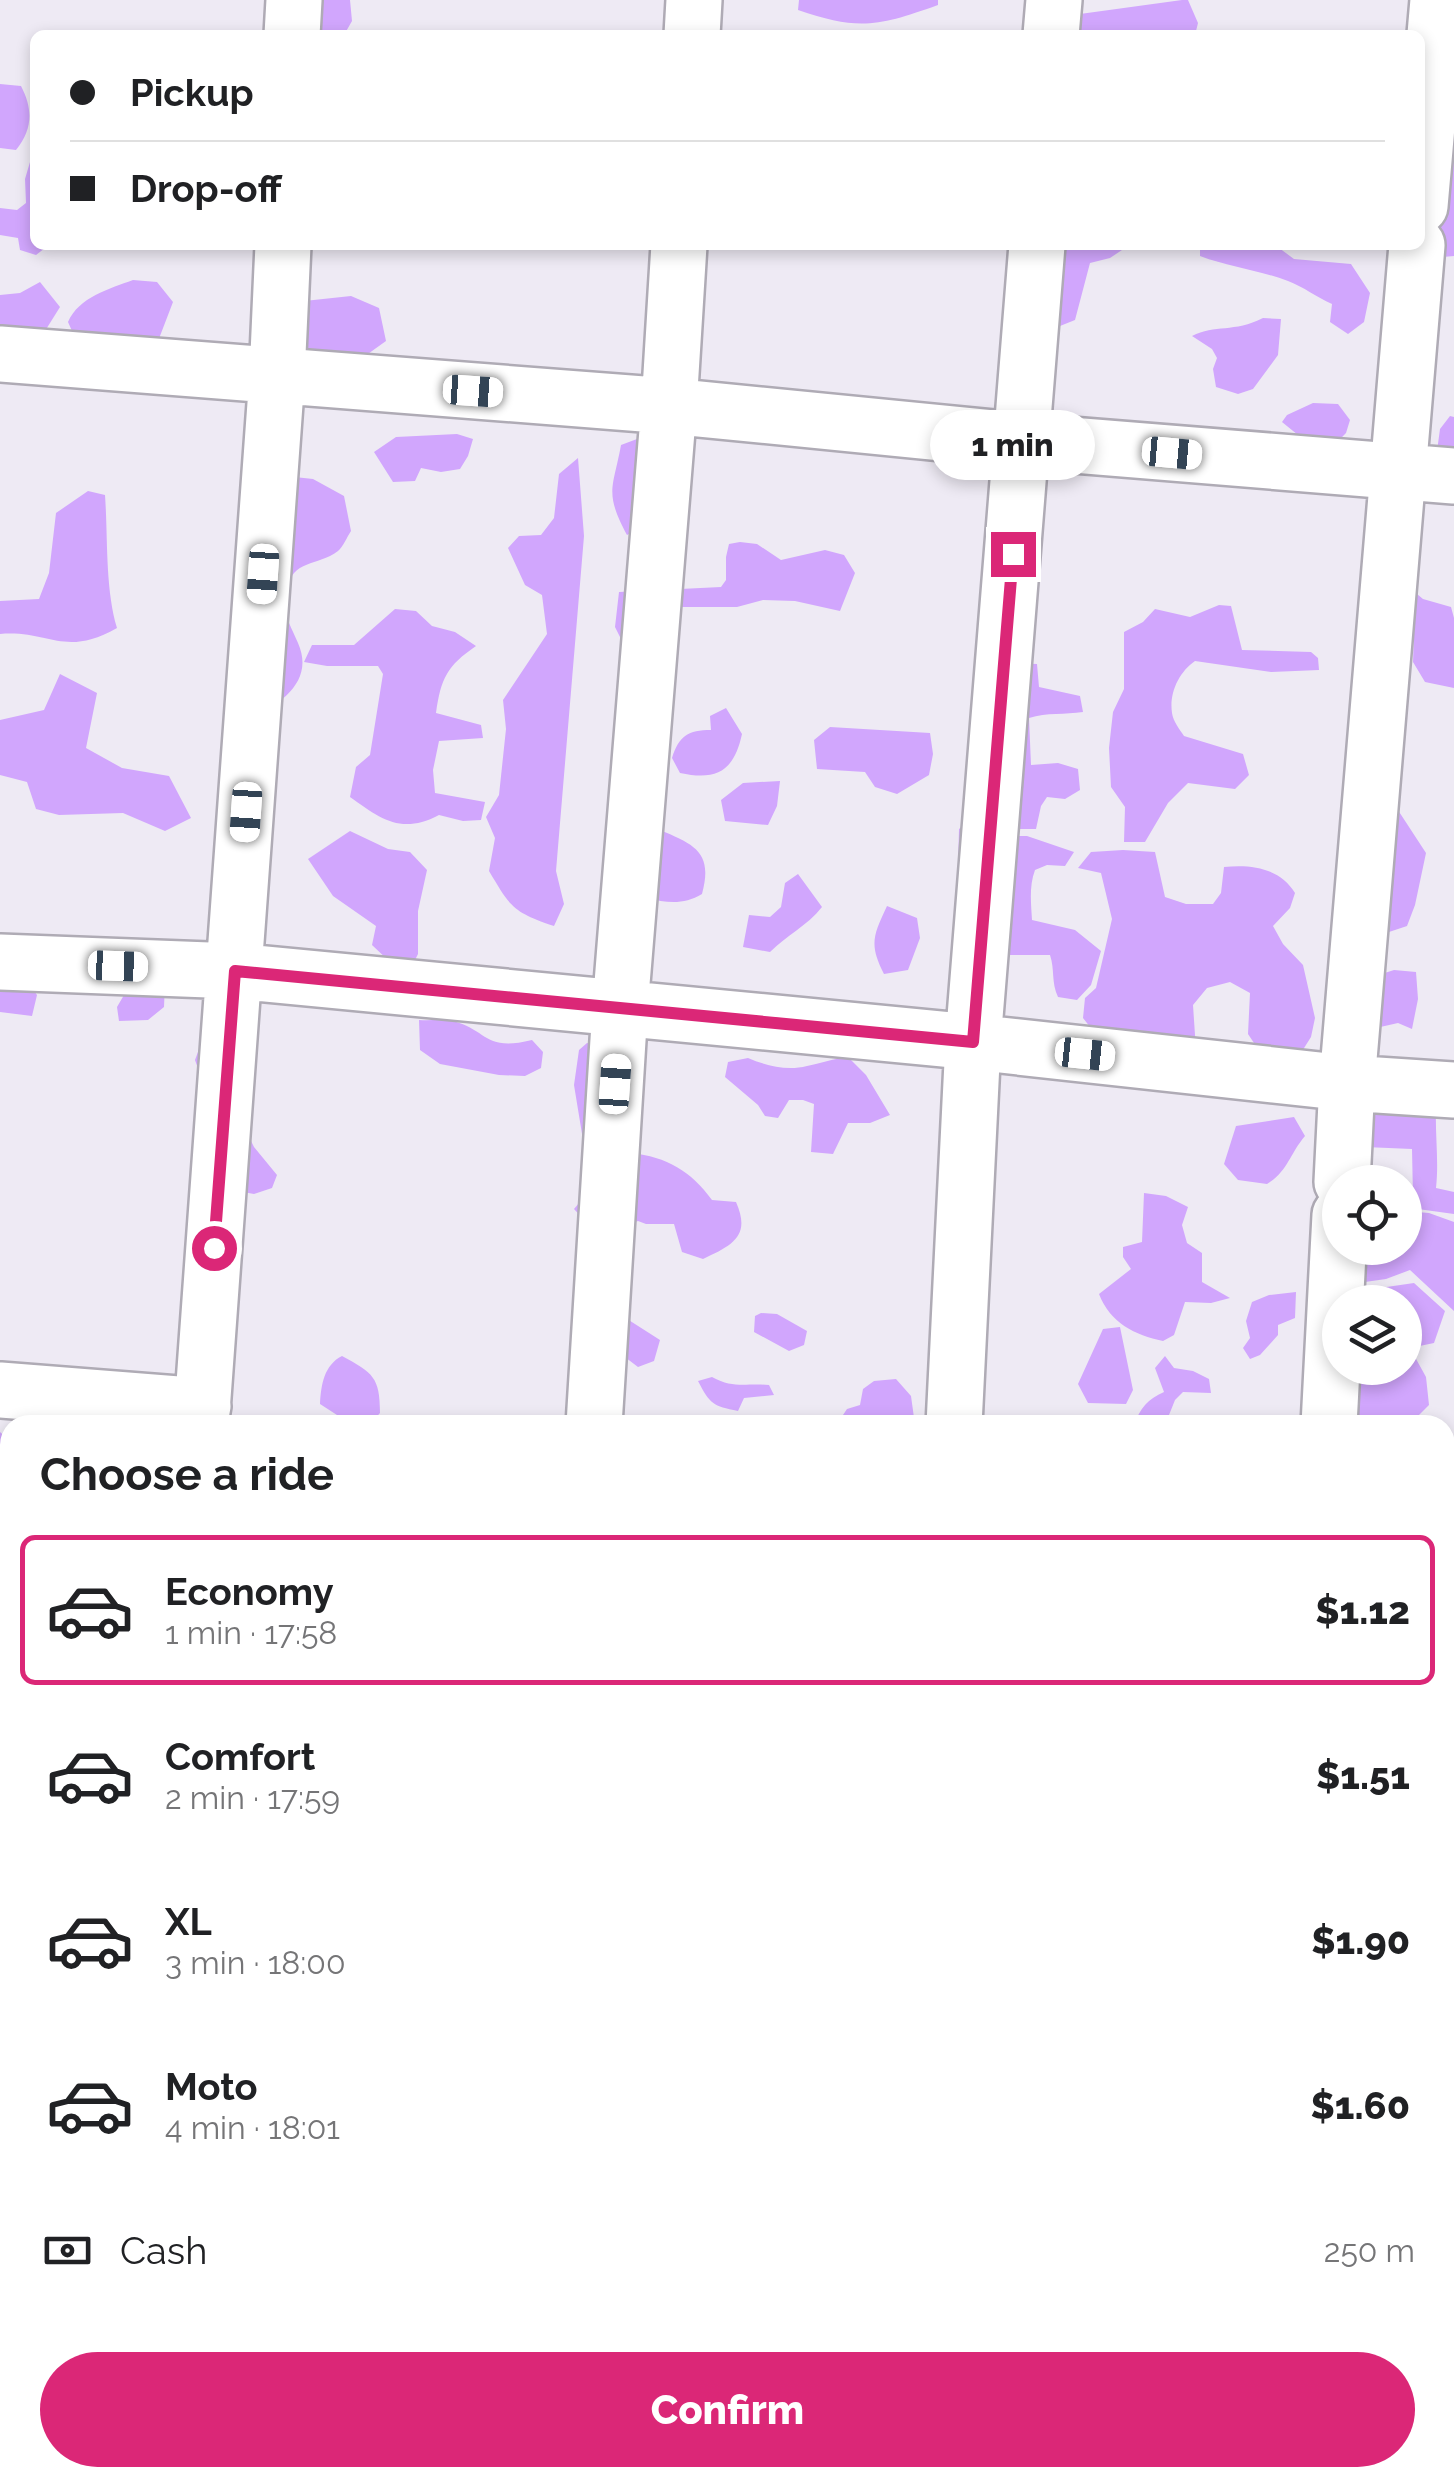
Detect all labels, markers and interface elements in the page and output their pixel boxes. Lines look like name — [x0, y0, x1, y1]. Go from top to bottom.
text: Pickup — [130, 70, 254, 115]
text: Drop-off — [130, 166, 282, 211]
car — [442, 374, 504, 408]
callout: 1 min — [930, 409, 1096, 479]
text: 1 min — [971, 426, 1054, 463]
car — [1141, 435, 1203, 471]
route end — [991, 532, 1036, 577]
car — [246, 543, 280, 605]
car — [229, 781, 263, 843]
car — [87, 950, 149, 982]
car — [1054, 1036, 1116, 1072]
car — [598, 1053, 632, 1115]
map controls — [1322, 1165, 1422, 1385]
button: locate — [1322, 1165, 1422, 1265]
route start — [192, 1226, 237, 1271]
button: layers — [1322, 1285, 1422, 1385]
text: Choose a ride — [40, 1448, 334, 1501]
icon: car — [45, 1565, 135, 1655]
text: Economy — [165, 1569, 334, 1614]
text: $1.12 — [1315, 1588, 1410, 1633]
text: 1 min · 17:58 — [165, 1614, 337, 1651]
icon: car — [45, 1730, 135, 1820]
text: Comfort — [165, 1734, 315, 1779]
text: $1.51 — [1316, 1753, 1410, 1798]
text: 2 min · 17:59 — [165, 1779, 340, 1816]
icon: car — [45, 1895, 135, 1985]
text: XL — [165, 1899, 212, 1944]
text: $1.90 — [1311, 1918, 1410, 1963]
text: 3 min · 18:00 — [165, 1944, 346, 1981]
icon: car — [45, 2060, 135, 2150]
text: Moto — [165, 2064, 258, 2109]
text: $1.60 — [1310, 2083, 1410, 2128]
text: 4 min · 18:01 — [165, 2109, 340, 2146]
icon: cash — [40, 2223, 95, 2278]
text: Cash — [120, 2228, 207, 2273]
text: 250 m — [1324, 2232, 1415, 2269]
button: Confirm — [40, 2352, 1415, 2467]

